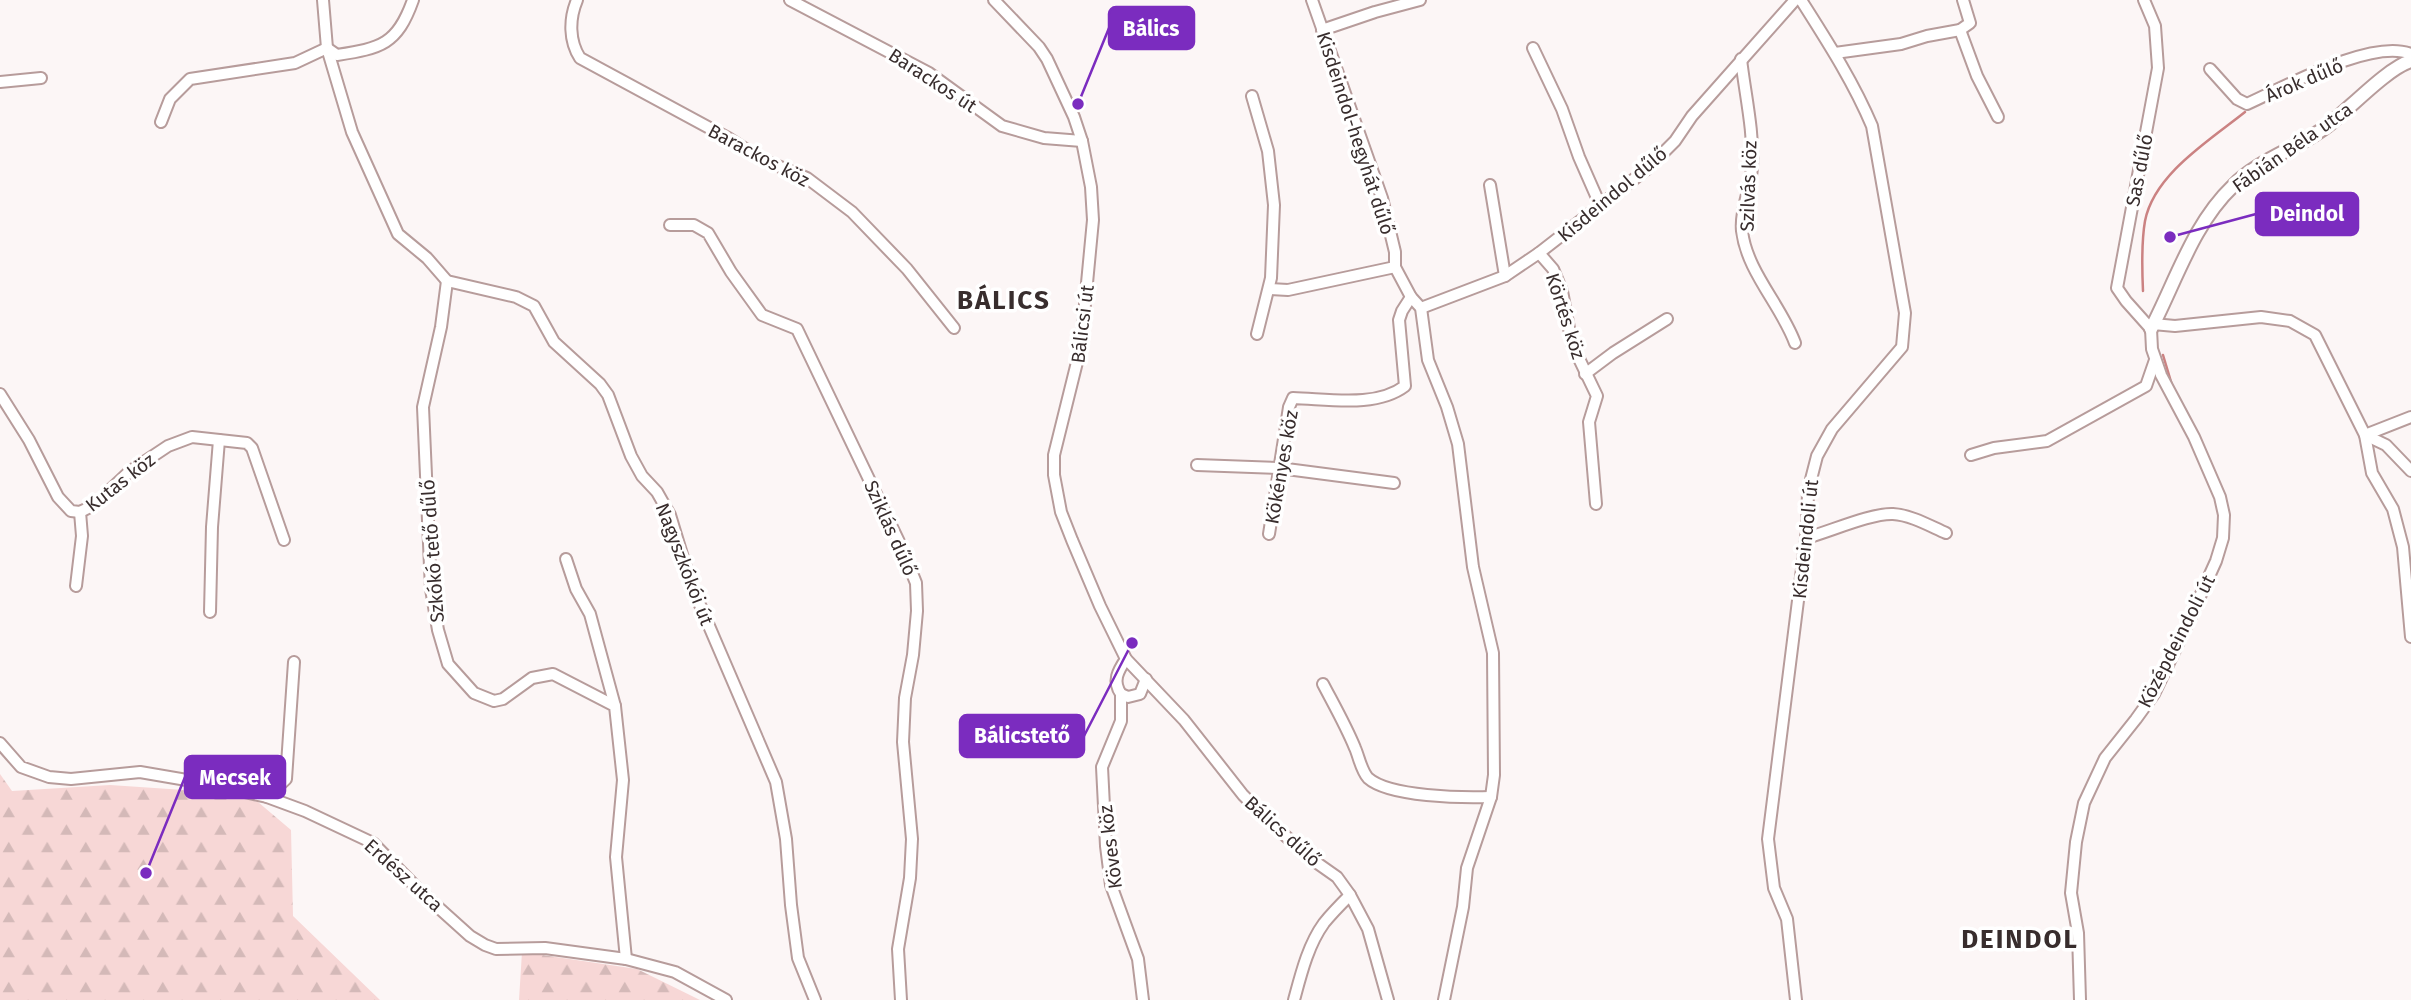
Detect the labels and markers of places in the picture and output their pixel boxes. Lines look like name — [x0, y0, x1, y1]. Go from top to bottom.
callout: Bálics — [1109, 7, 1194, 49]
callout: Deindol — [2256, 193, 2358, 235]
callout: Bálicstető — [960, 715, 1084, 757]
callout: Mecsek — [185, 756, 285, 798]

